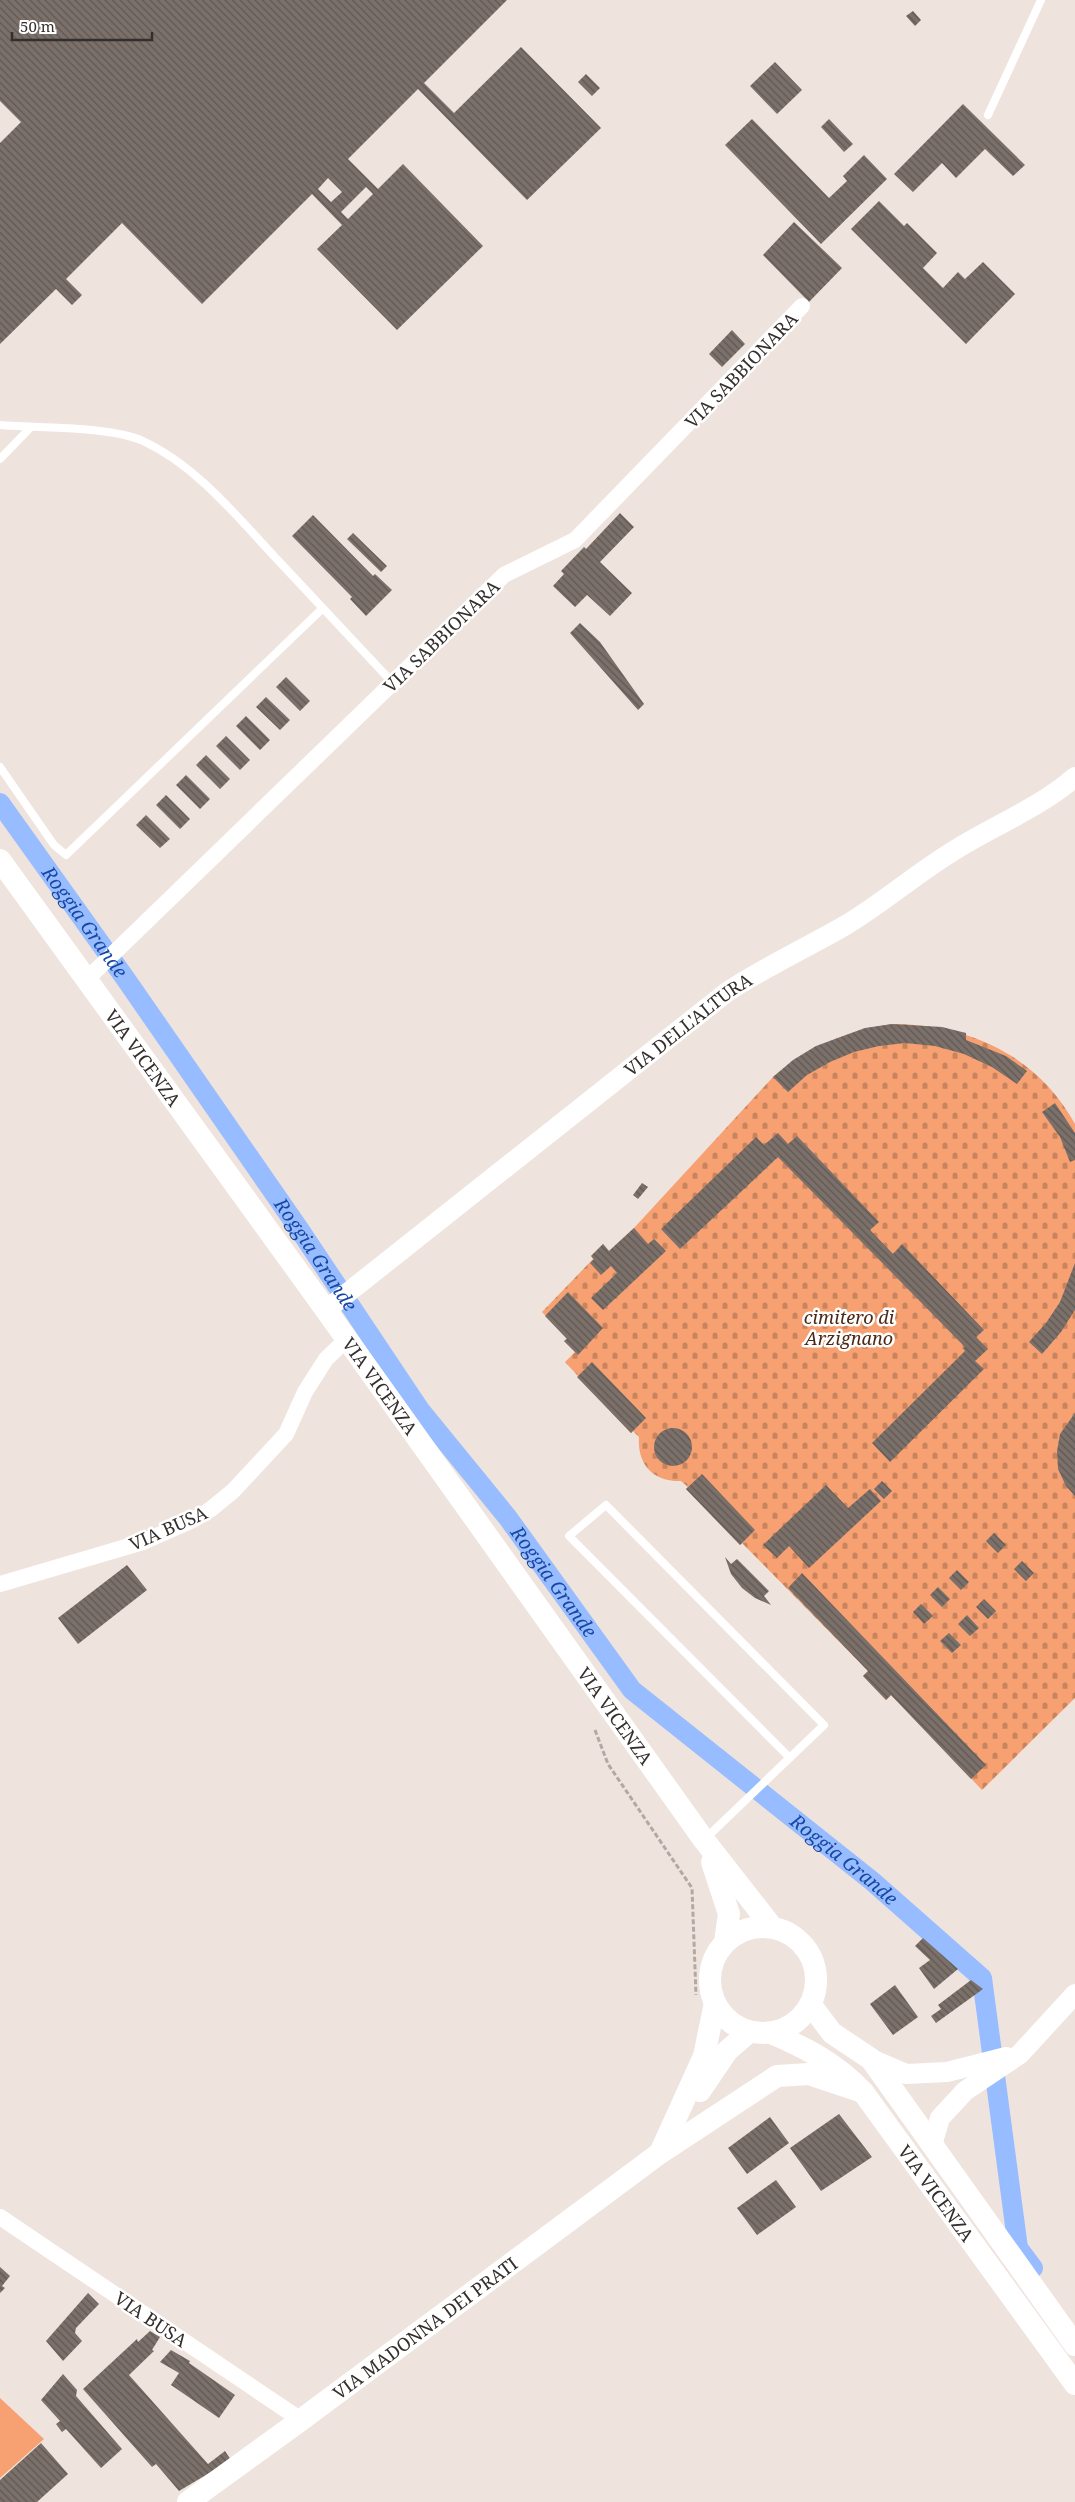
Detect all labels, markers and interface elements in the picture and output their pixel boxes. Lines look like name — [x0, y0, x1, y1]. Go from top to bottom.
scale bar — [12, 10, 152, 42]
text: 50 m — [20, 16, 55, 36]
street label: VIA SABBIONARA — [679, 307, 803, 433]
street label: VIA SABBIONARA — [378, 574, 504, 698]
water label: Roggia Grande — [36, 860, 134, 983]
street label: VIA DELL'ALTURA — [619, 967, 756, 1081]
street label: VIA VICENZA — [100, 1004, 187, 1111]
water label: Roggia Grande — [268, 1192, 363, 1316]
park label: cimitero di Arzignano — [803, 1305, 895, 1350]
street label: VIA VICENZA — [337, 1332, 423, 1440]
street label: VIA BUSA — [125, 1500, 211, 1556]
water label: Roggia Grande — [504, 1520, 603, 1643]
street label: VIA VICENZA — [572, 1662, 658, 1769]
water label: Roggia Grande — [784, 1807, 903, 1911]
street label: VIA VICENZA — [893, 2140, 980, 2247]
street label: VIA MADONNA DEI PRATI — [328, 2251, 522, 2405]
street label: VIA BUSA — [110, 2286, 192, 2352]

